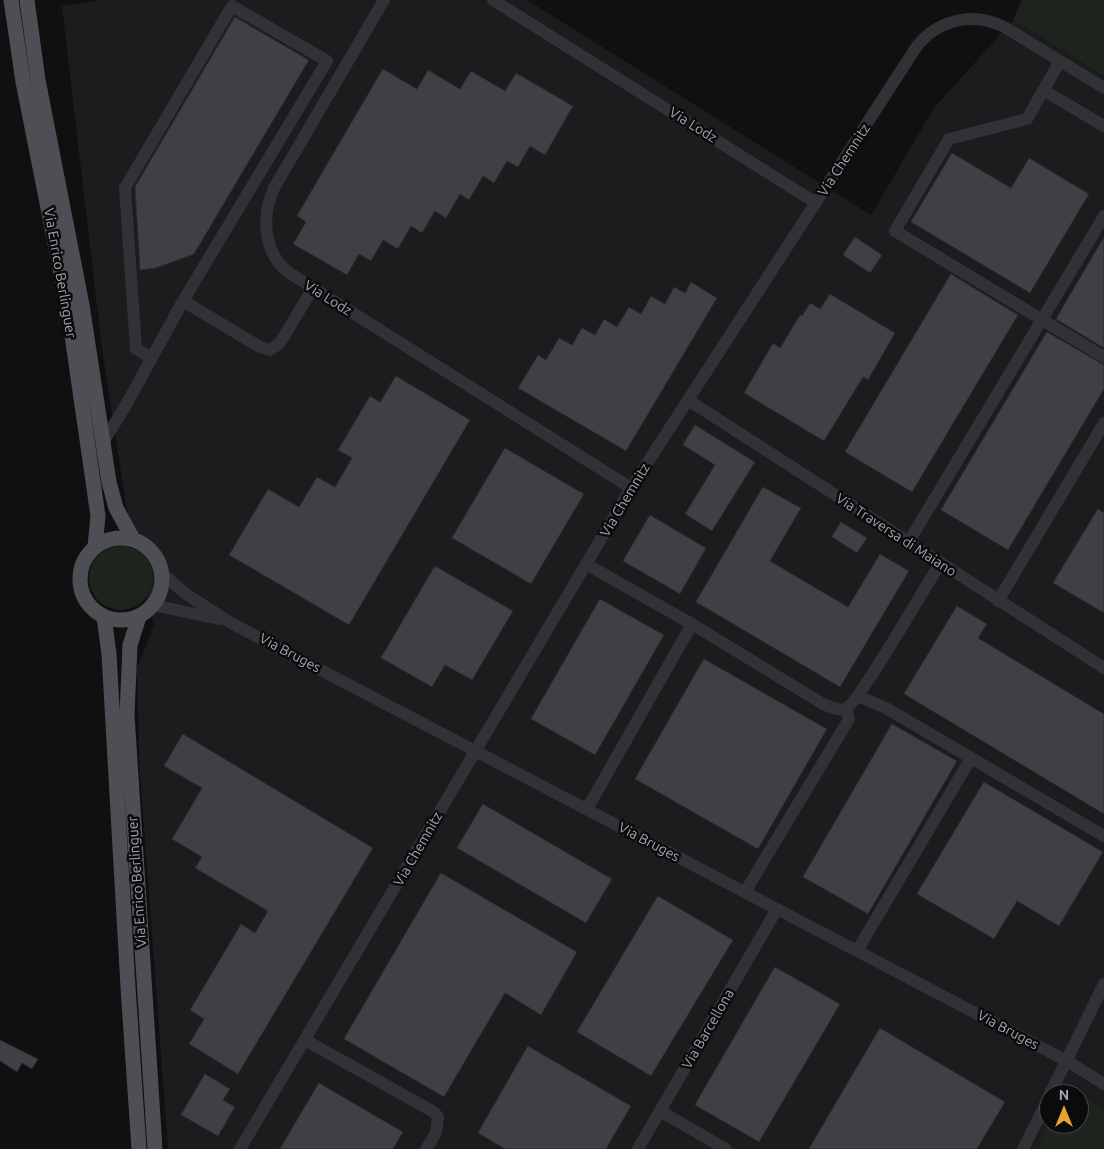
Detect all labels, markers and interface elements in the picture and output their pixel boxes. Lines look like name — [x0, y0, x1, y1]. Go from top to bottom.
street label: Via Lodz — [666, 104, 720, 146]
street label: Via Chemnitz — [814, 121, 874, 199]
street label: Via Enrico Berlinguer — [40, 207, 80, 339]
street label: Via Lodz — [301, 277, 355, 319]
street label: Via Chemnitz — [596, 460, 654, 540]
street label: Via Traversa di Maiano — [833, 490, 959, 580]
street label: Via Bruges — [256, 630, 324, 676]
street label: Via Chemnitz — [390, 809, 446, 889]
street label: Via Enrico Berlinguer — [124, 816, 150, 948]
street label: Via Bruges — [615, 819, 683, 865]
street label: Via Barcellona — [678, 986, 738, 1072]
street label: Via Bruges — [974, 1007, 1042, 1053]
north arrow — [1039, 1084, 1089, 1134]
text: N — [1059, 1087, 1069, 1103]

